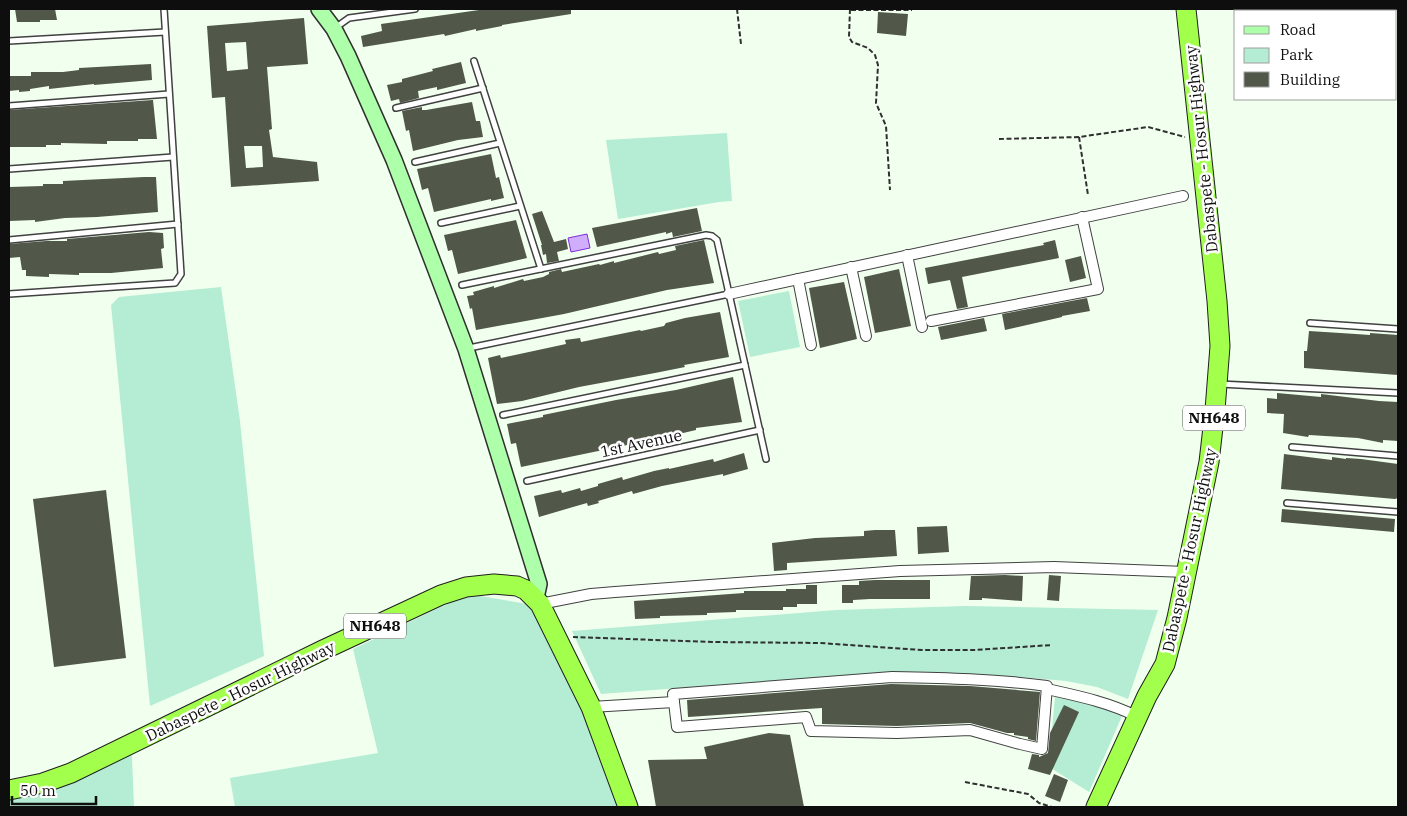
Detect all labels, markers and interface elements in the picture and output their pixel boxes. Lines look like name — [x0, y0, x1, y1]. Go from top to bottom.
legend — [1234, 10, 1397, 100]
text: Road — [1280, 20, 1316, 39]
street label: Dabaspete - Hosur Highway — [1180, 44, 1222, 254]
text: Park — [1280, 45, 1313, 64]
text: Building — [1280, 70, 1340, 89]
road number: NH648 — [1183, 406, 1245, 430]
street label: 1st Avenue — [598, 425, 684, 461]
street label: Dabaspete - Hosur Highway — [1158, 446, 1221, 654]
road number: NH648 — [344, 614, 406, 638]
street label: Dabaspete - Hosur Highway — [142, 636, 338, 746]
scale bar — [12, 774, 96, 806]
text: 50 m — [20, 781, 56, 800]

